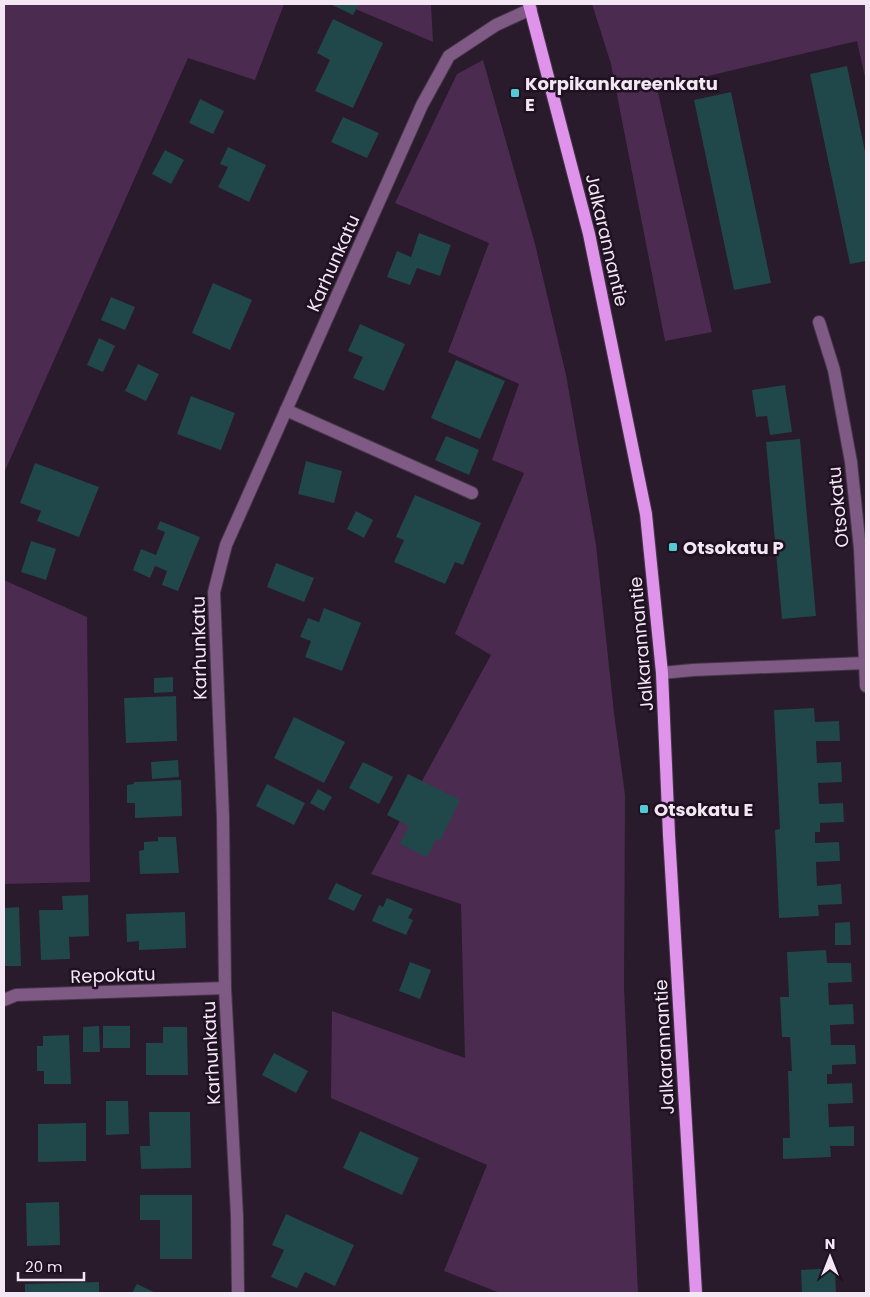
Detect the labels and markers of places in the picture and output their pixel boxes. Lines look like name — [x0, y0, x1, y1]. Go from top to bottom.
place label: Korpikankareenkatu E — [525, 71, 718, 117]
marker: Korpikankareenkatu E — [509, 87, 521, 99]
place label: Otsokatu P — [683, 535, 784, 560]
marker: Otsokatu P — [667, 541, 679, 553]
place label: Otsokatu E — [654, 797, 753, 822]
marker: Otsokatu E — [638, 803, 650, 815]

